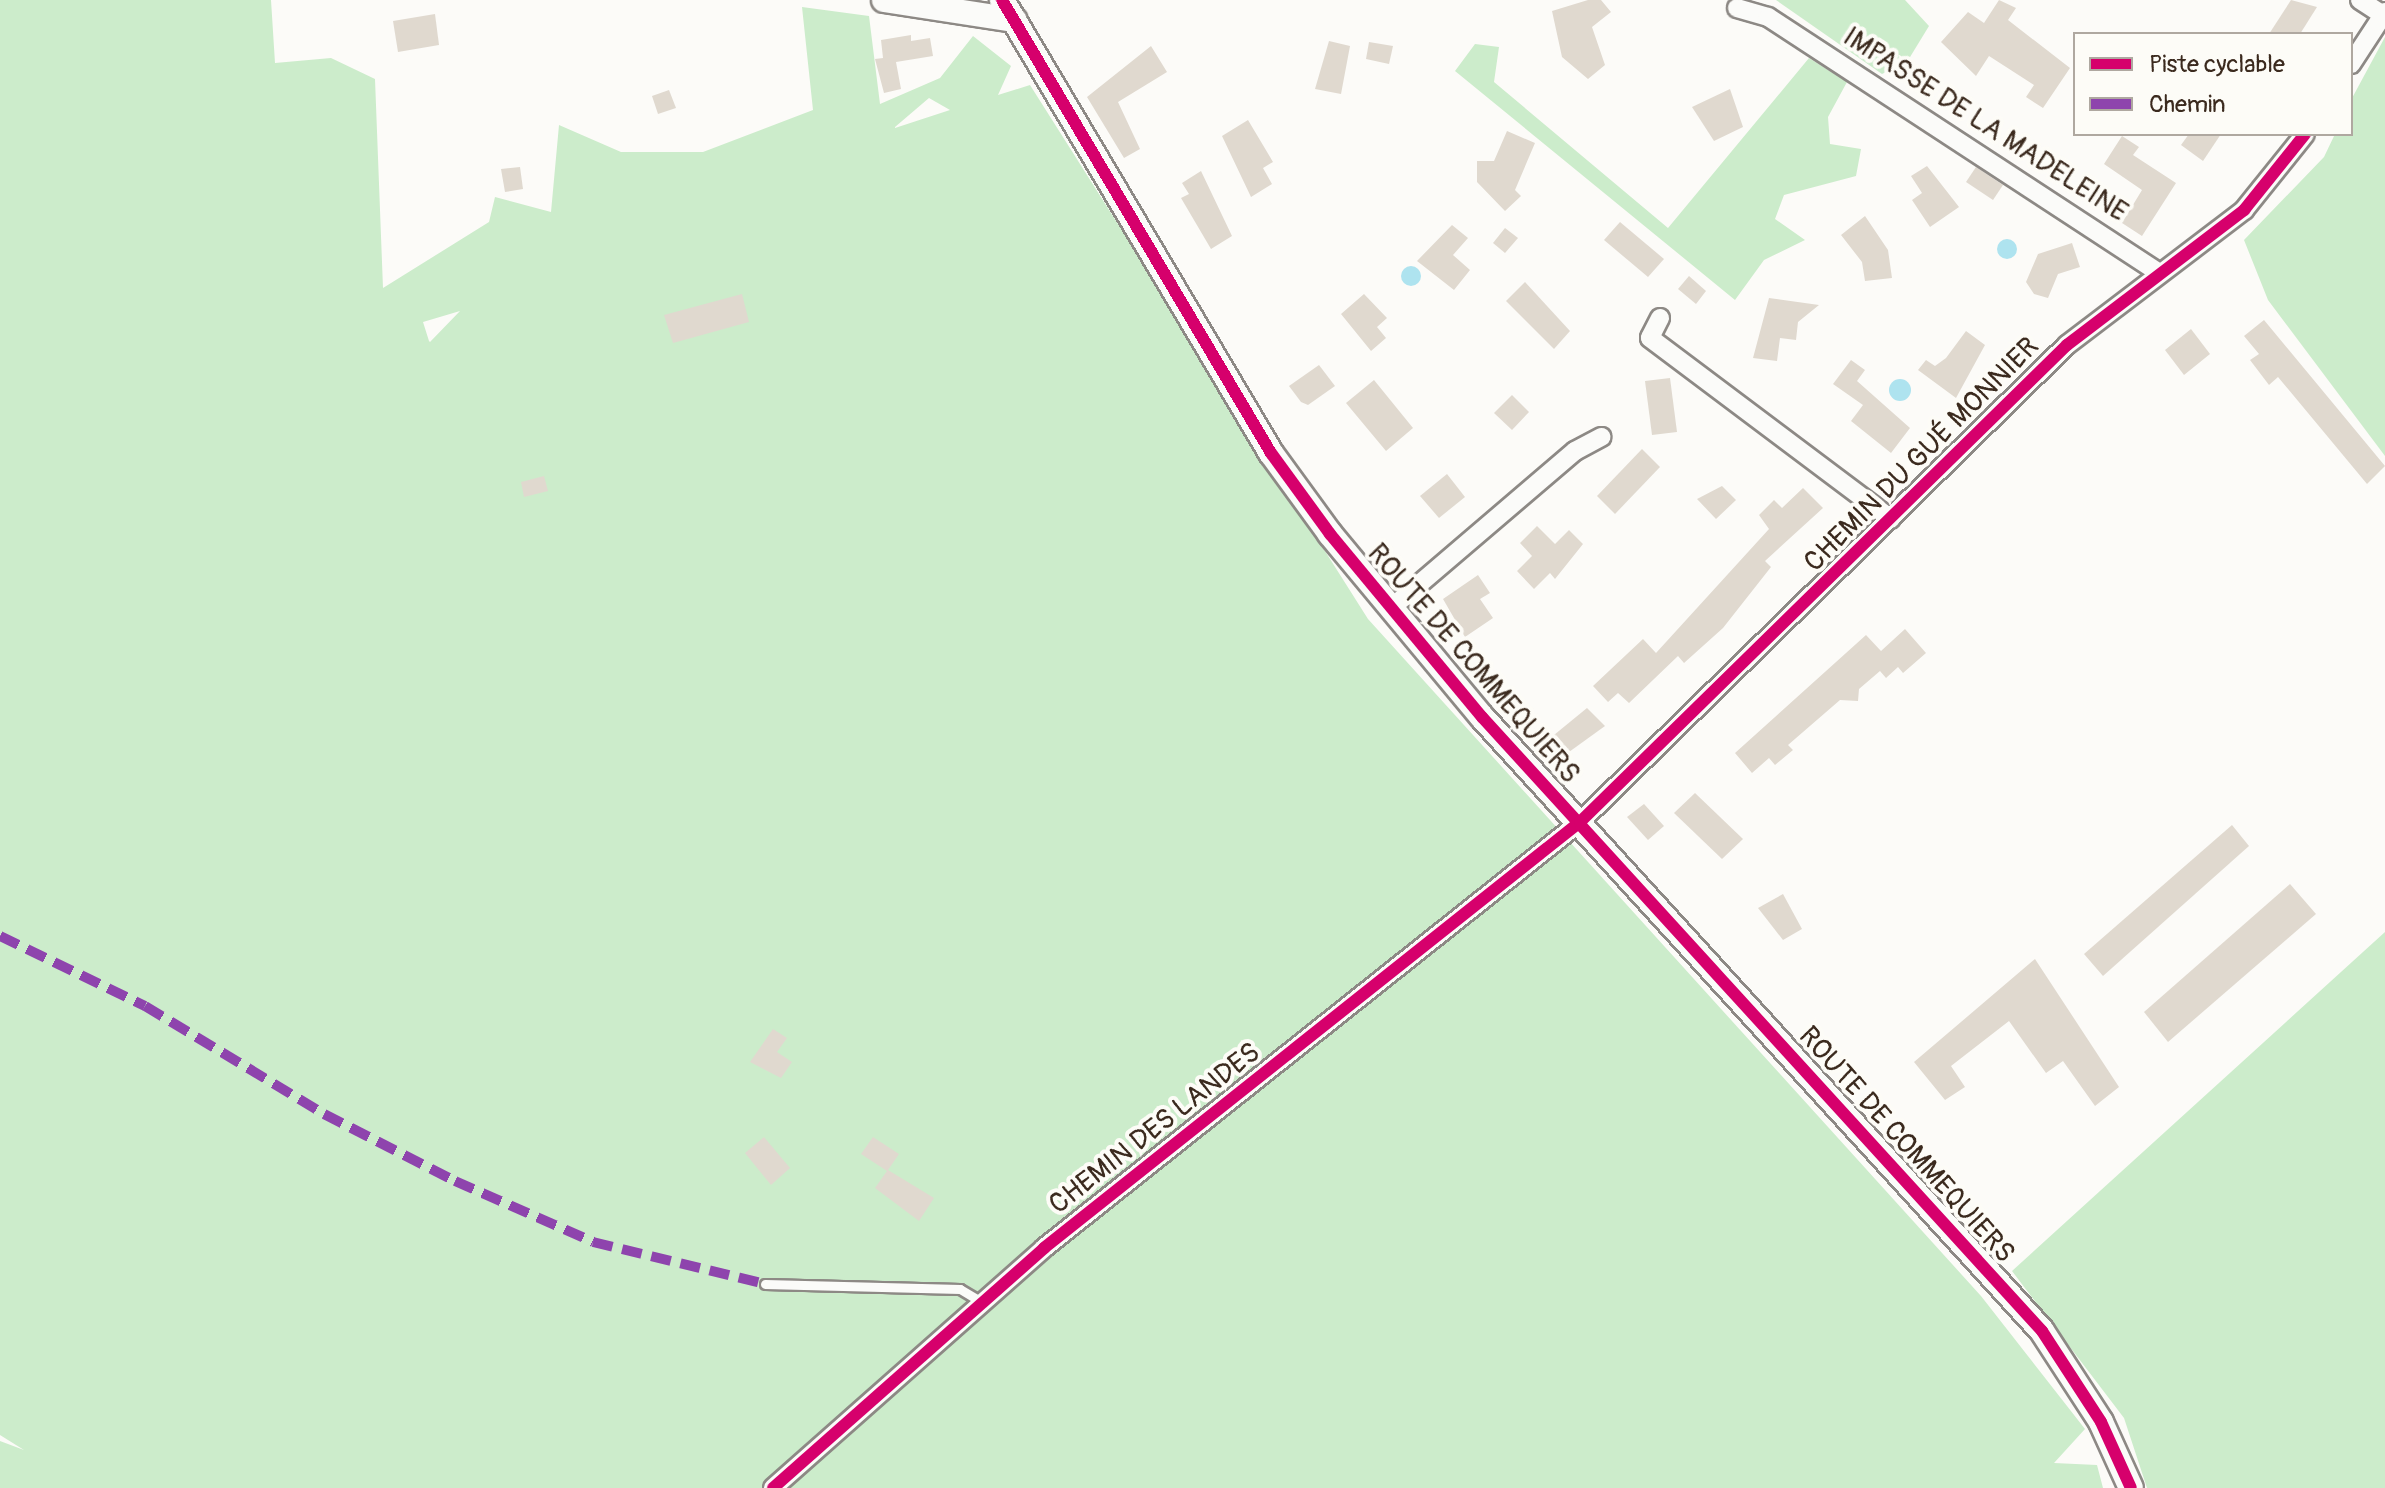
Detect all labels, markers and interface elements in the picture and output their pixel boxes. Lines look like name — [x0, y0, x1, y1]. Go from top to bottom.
street label: IMPASSE DE LA MADELEINE — [1837, 20, 2133, 230]
legend — [2073, 32, 2353, 136]
text: Piste cyclable — [2149, 50, 2285, 79]
text: Chemin — [2149, 90, 2226, 119]
street label: CHEMIN DU GUÉ MONNIER — [1798, 331, 2046, 579]
street label: ROUTE DE COMMEQUIERS — [1360, 537, 1586, 791]
street label: ROUTE DE COMMEQUIERS — [1791, 1020, 2021, 1270]
street label: CHEMIN DES LANDES — [1043, 1036, 1267, 1222]

